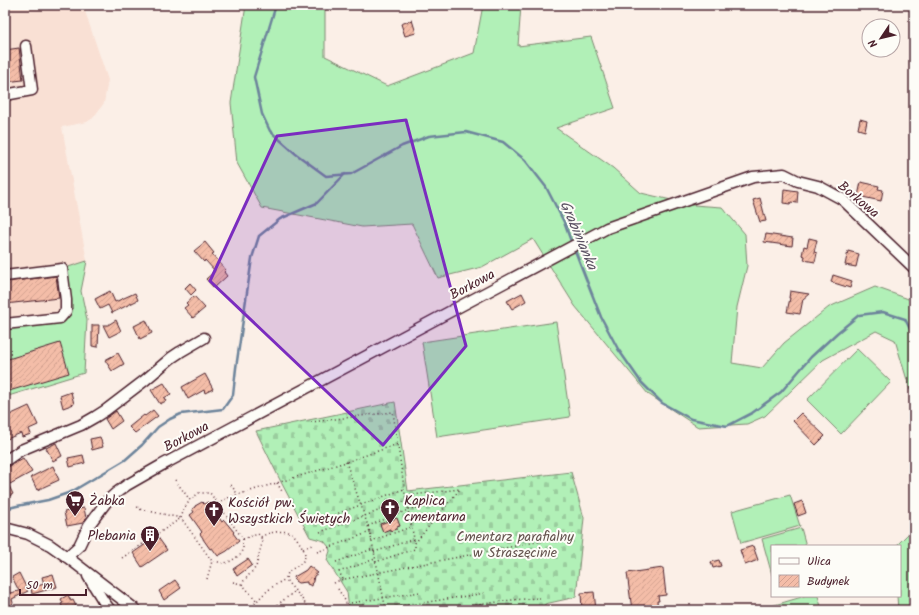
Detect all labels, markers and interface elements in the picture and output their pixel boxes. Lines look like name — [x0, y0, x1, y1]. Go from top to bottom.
north arrow — [861, 18, 901, 58]
text: N — [864, 35, 883, 51]
street label: Borkowa — [833, 176, 884, 224]
water label: Grabinianka — [553, 197, 604, 275]
street label: Borkowa — [446, 264, 499, 306]
street label: Borkowa — [160, 416, 213, 458]
supermarket icon: Żabka — [64, 489, 86, 517]
place label: Żabka — [89, 490, 125, 512]
place label: Kaplica cmentarna — [404, 490, 466, 528]
place label: Kościół pw. Wszystkich Świętych — [228, 492, 350, 530]
church icon: Kaplica cmentarna — [379, 497, 401, 525]
church icon: Kościół pw. Wszystkich Świętych — [203, 499, 225, 527]
building icon: Plebania — [139, 524, 161, 552]
place label: Plebania — [87, 525, 136, 547]
park label: Cmentarz parafialny w Straszęcinie — [456, 526, 574, 564]
legend — [771, 545, 901, 597]
text: Ulica — [807, 552, 831, 571]
scale bar — [20, 571, 86, 597]
text: Budynek — [807, 572, 850, 591]
text: 50 m — [26, 576, 53, 595]

